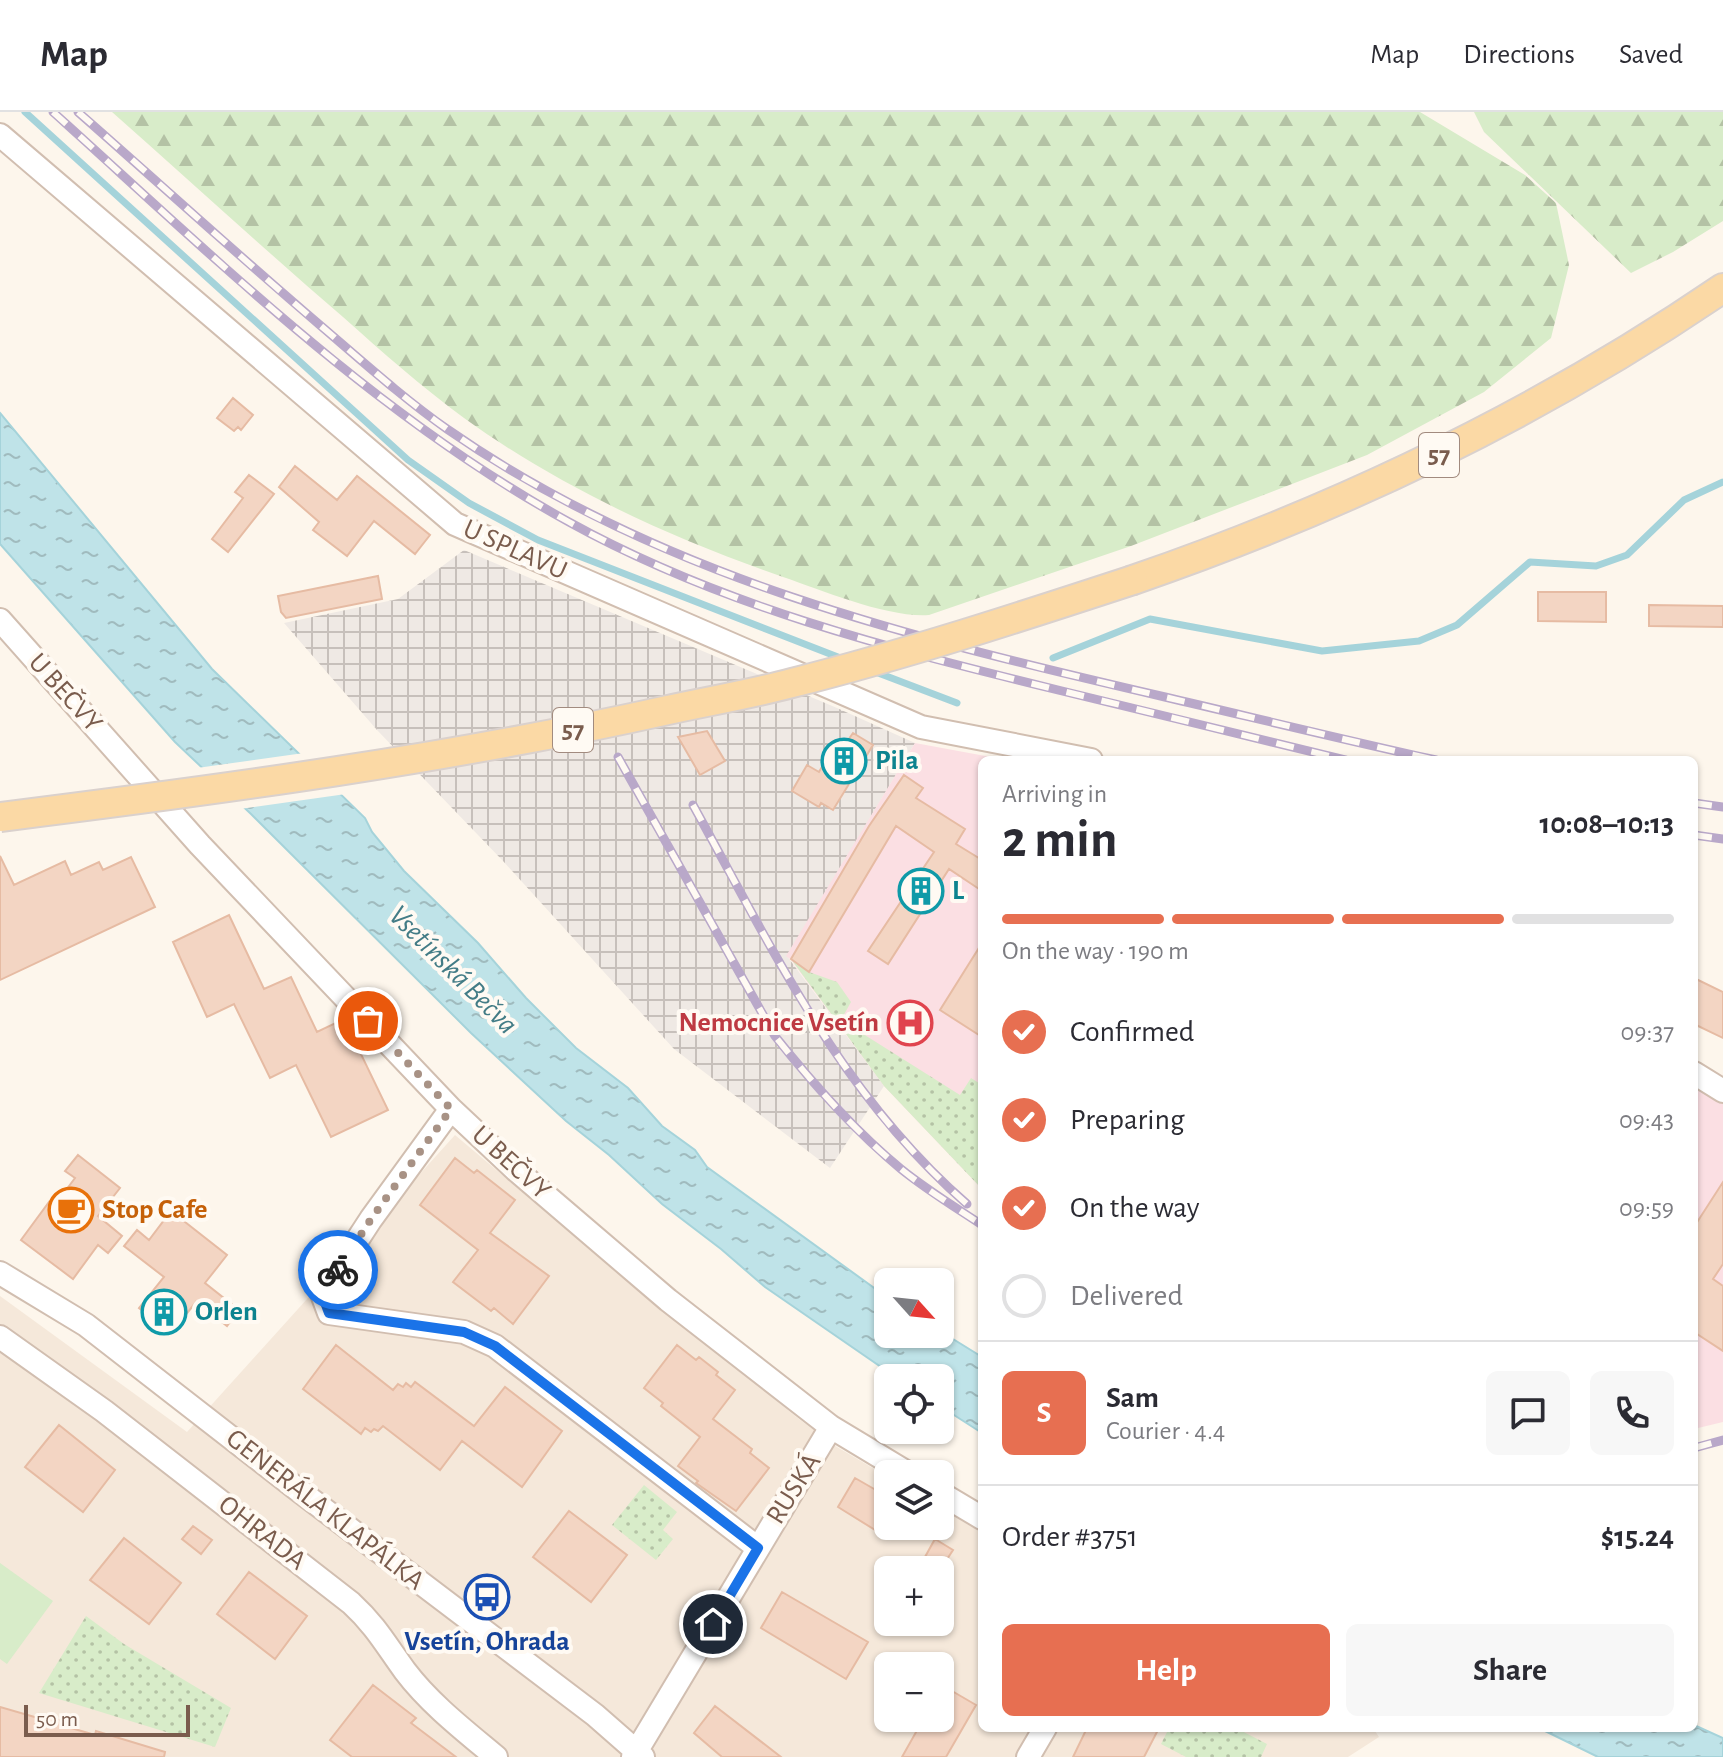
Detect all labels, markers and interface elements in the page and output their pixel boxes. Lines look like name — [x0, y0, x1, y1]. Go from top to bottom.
text: Map — [40, 36, 108, 74]
text: Map — [1370, 41, 1419, 69]
text: Directions — [1463, 41, 1575, 69]
text: Saved — [1619, 41, 1683, 69]
road number: 57 — [1419, 433, 1459, 477]
street label: U SPLAVU — [459, 515, 571, 585]
street label: U BEČVY — [23, 647, 109, 738]
road number: 57 — [553, 708, 593, 752]
building icon: Pila — [820, 737, 868, 785]
place label: Pila — [875, 747, 919, 775]
text: Arriving in — [1002, 781, 1107, 807]
text: 10:08–10:13 — [1539, 809, 1674, 839]
text: 2 min — [1002, 814, 1117, 866]
building icon: L — [897, 867, 945, 915]
place label: L — [952, 877, 965, 905]
water label: Vsetínská Bečva — [383, 900, 523, 1040]
text: On the way · 190 m — [1002, 938, 1189, 964]
pin — [334, 987, 402, 1055]
icon: bag — [346, 999, 390, 1043]
hospital icon: Nemocnice Vsetín — [886, 999, 934, 1047]
place label: Nemocnice Vsetín — [679, 1009, 879, 1037]
icon: check — [1002, 1010, 1046, 1054]
text: Confirmed — [1070, 1017, 1194, 1047]
text: 09:37 — [1621, 1019, 1674, 1045]
icon: check — [1002, 1098, 1046, 1142]
text: Preparing — [1070, 1105, 1185, 1135]
text: 09:43 — [1619, 1107, 1674, 1133]
street label: U BEČVY — [466, 1119, 557, 1205]
cafe icon: Stop Cafe — [47, 1186, 95, 1234]
icon: check — [1002, 1186, 1046, 1230]
text: On the way — [1070, 1193, 1199, 1223]
text: 09:59 — [1619, 1195, 1674, 1221]
place label: Stop Cafe — [102, 1196, 208, 1224]
courier — [298, 1230, 378, 1310]
icon: bike — [316, 1248, 360, 1292]
north arrow — [874, 1268, 954, 1348]
map controls — [874, 1268, 954, 1732]
text: Delivered — [1070, 1281, 1183, 1311]
building icon: Orlen — [140, 1288, 188, 1336]
place label: Orlen — [195, 1298, 258, 1326]
button: locate — [874, 1364, 954, 1444]
button: chat — [1486, 1371, 1570, 1455]
button: phone — [1590, 1371, 1674, 1455]
text: Sam — [1106, 1383, 1159, 1413]
text: S — [1037, 1398, 1051, 1428]
text: Courier · 4.4 — [1106, 1418, 1225, 1444]
street label: GENERÁLA KLAPÁLKA — [221, 1422, 431, 1596]
street label: RUSKÁ — [759, 1447, 826, 1529]
button: layers — [874, 1460, 954, 1540]
street label: OHRADA — [213, 1490, 311, 1576]
text: Order #3751 — [1002, 1522, 1138, 1552]
text: $15.24 — [1601, 1522, 1674, 1552]
button: + — [874, 1556, 954, 1636]
bus stop icon: Vsetín, Ohrada — [463, 1573, 511, 1621]
pin — [679, 1590, 747, 1658]
icon: home — [691, 1602, 735, 1646]
button: Help — [1002, 1624, 1330, 1716]
button: Share — [1346, 1624, 1674, 1716]
place label: Vsetín, Ohrada — [404, 1628, 570, 1656]
button: − — [874, 1652, 954, 1732]
scale bar — [24, 1701, 190, 1737]
text: 50 m — [36, 1708, 78, 1730]

